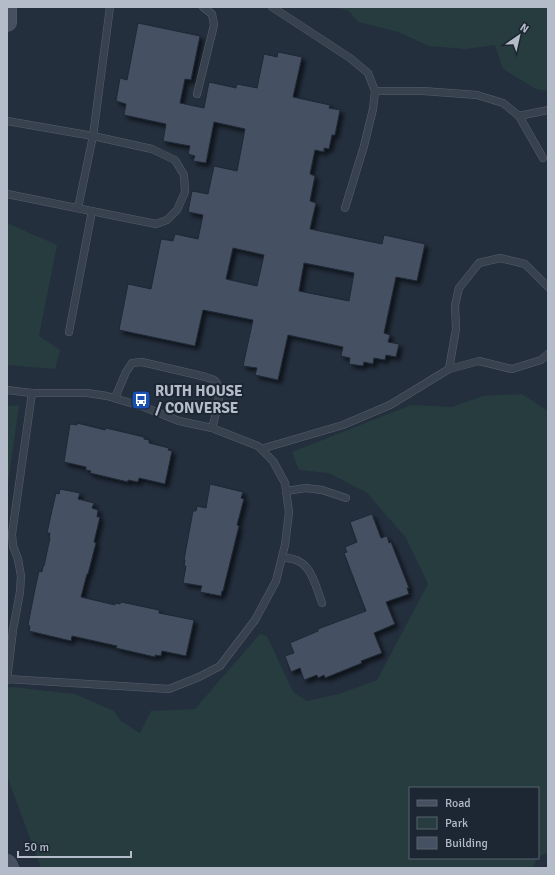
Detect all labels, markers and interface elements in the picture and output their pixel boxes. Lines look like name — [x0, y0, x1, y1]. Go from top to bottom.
north arrow — [499, 16, 539, 56]
text: N — [518, 21, 531, 36]
place label: RUTH HOUSE / CONVERSE — [155, 382, 243, 417]
bus stop icon: RUTH HOUSE / CONVERSE — [130, 389, 152, 411]
legend — [409, 787, 539, 859]
text: Road — [445, 796, 471, 811]
text: Park — [445, 816, 468, 831]
scale bar — [18, 833, 131, 859]
text: Building — [445, 836, 488, 851]
text: 50 m — [24, 840, 49, 855]

